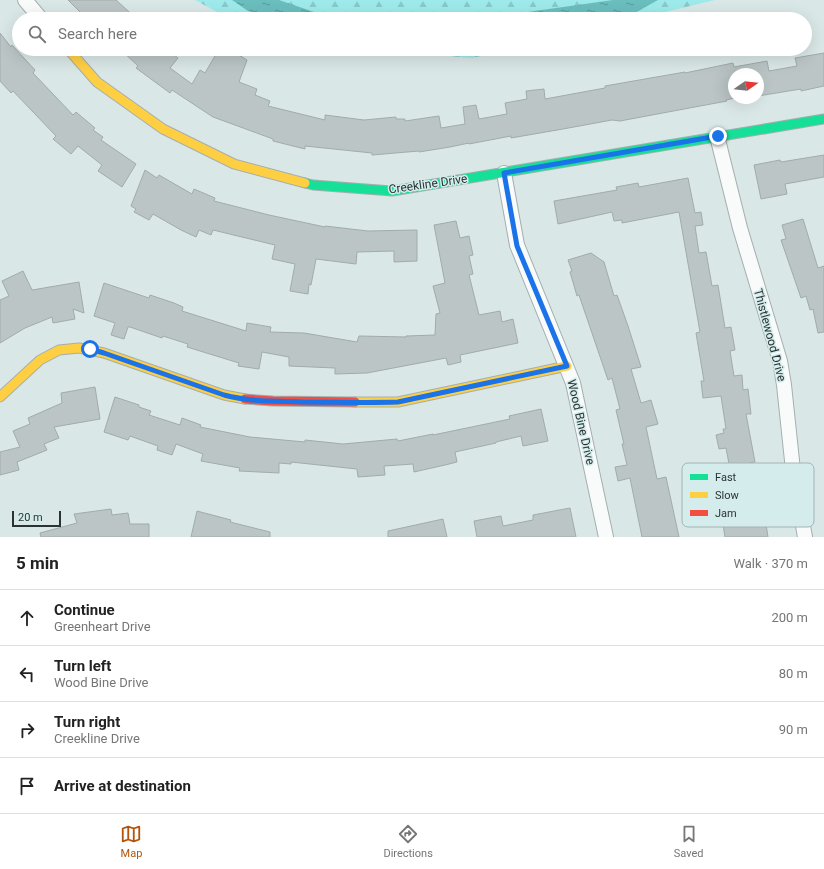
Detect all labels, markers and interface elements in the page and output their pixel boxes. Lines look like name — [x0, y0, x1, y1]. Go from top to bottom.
search box — [12, 12, 812, 56]
icon: search — [26, 23, 48, 45]
text: Search here — [58, 25, 137, 43]
north arrow — [728, 68, 764, 104]
route end — [709, 127, 727, 145]
street label: Creekline Drive — [388, 172, 468, 196]
street label: Thistlewood Drive — [751, 287, 789, 383]
route start — [81, 340, 99, 358]
street label: Wood Bine Drive — [564, 378, 598, 466]
legend — [682, 463, 814, 527]
text: Fast — [715, 471, 737, 484]
text: Slow — [715, 489, 739, 502]
text: Jam — [715, 507, 737, 520]
scale bar — [12, 509, 61, 528]
text: 20 m — [18, 511, 43, 524]
text: 5 min — [16, 553, 59, 573]
text: Walk · 370 m — [733, 556, 808, 571]
text: Continue — [54, 601, 115, 619]
icon: ahead — [16, 607, 38, 629]
text: 200 m — [771, 610, 808, 625]
text: Greenheart Drive — [54, 619, 151, 634]
text: Turn left — [54, 657, 111, 675]
icon: left — [16, 663, 38, 685]
text: 80 m — [779, 666, 808, 681]
text: Wood Bine Drive — [54, 675, 149, 690]
text: Turn right — [54, 713, 120, 731]
icon: right — [16, 719, 38, 741]
text: 90 m — [779, 722, 808, 737]
text: Creekline Drive — [54, 731, 140, 746]
icon: arrive — [16, 775, 38, 797]
text: Arrive at destination — [54, 777, 191, 795]
tab: Map — [120, 823, 142, 860]
tab: Directions — [383, 823, 433, 860]
tab: Saved — [674, 823, 704, 860]

